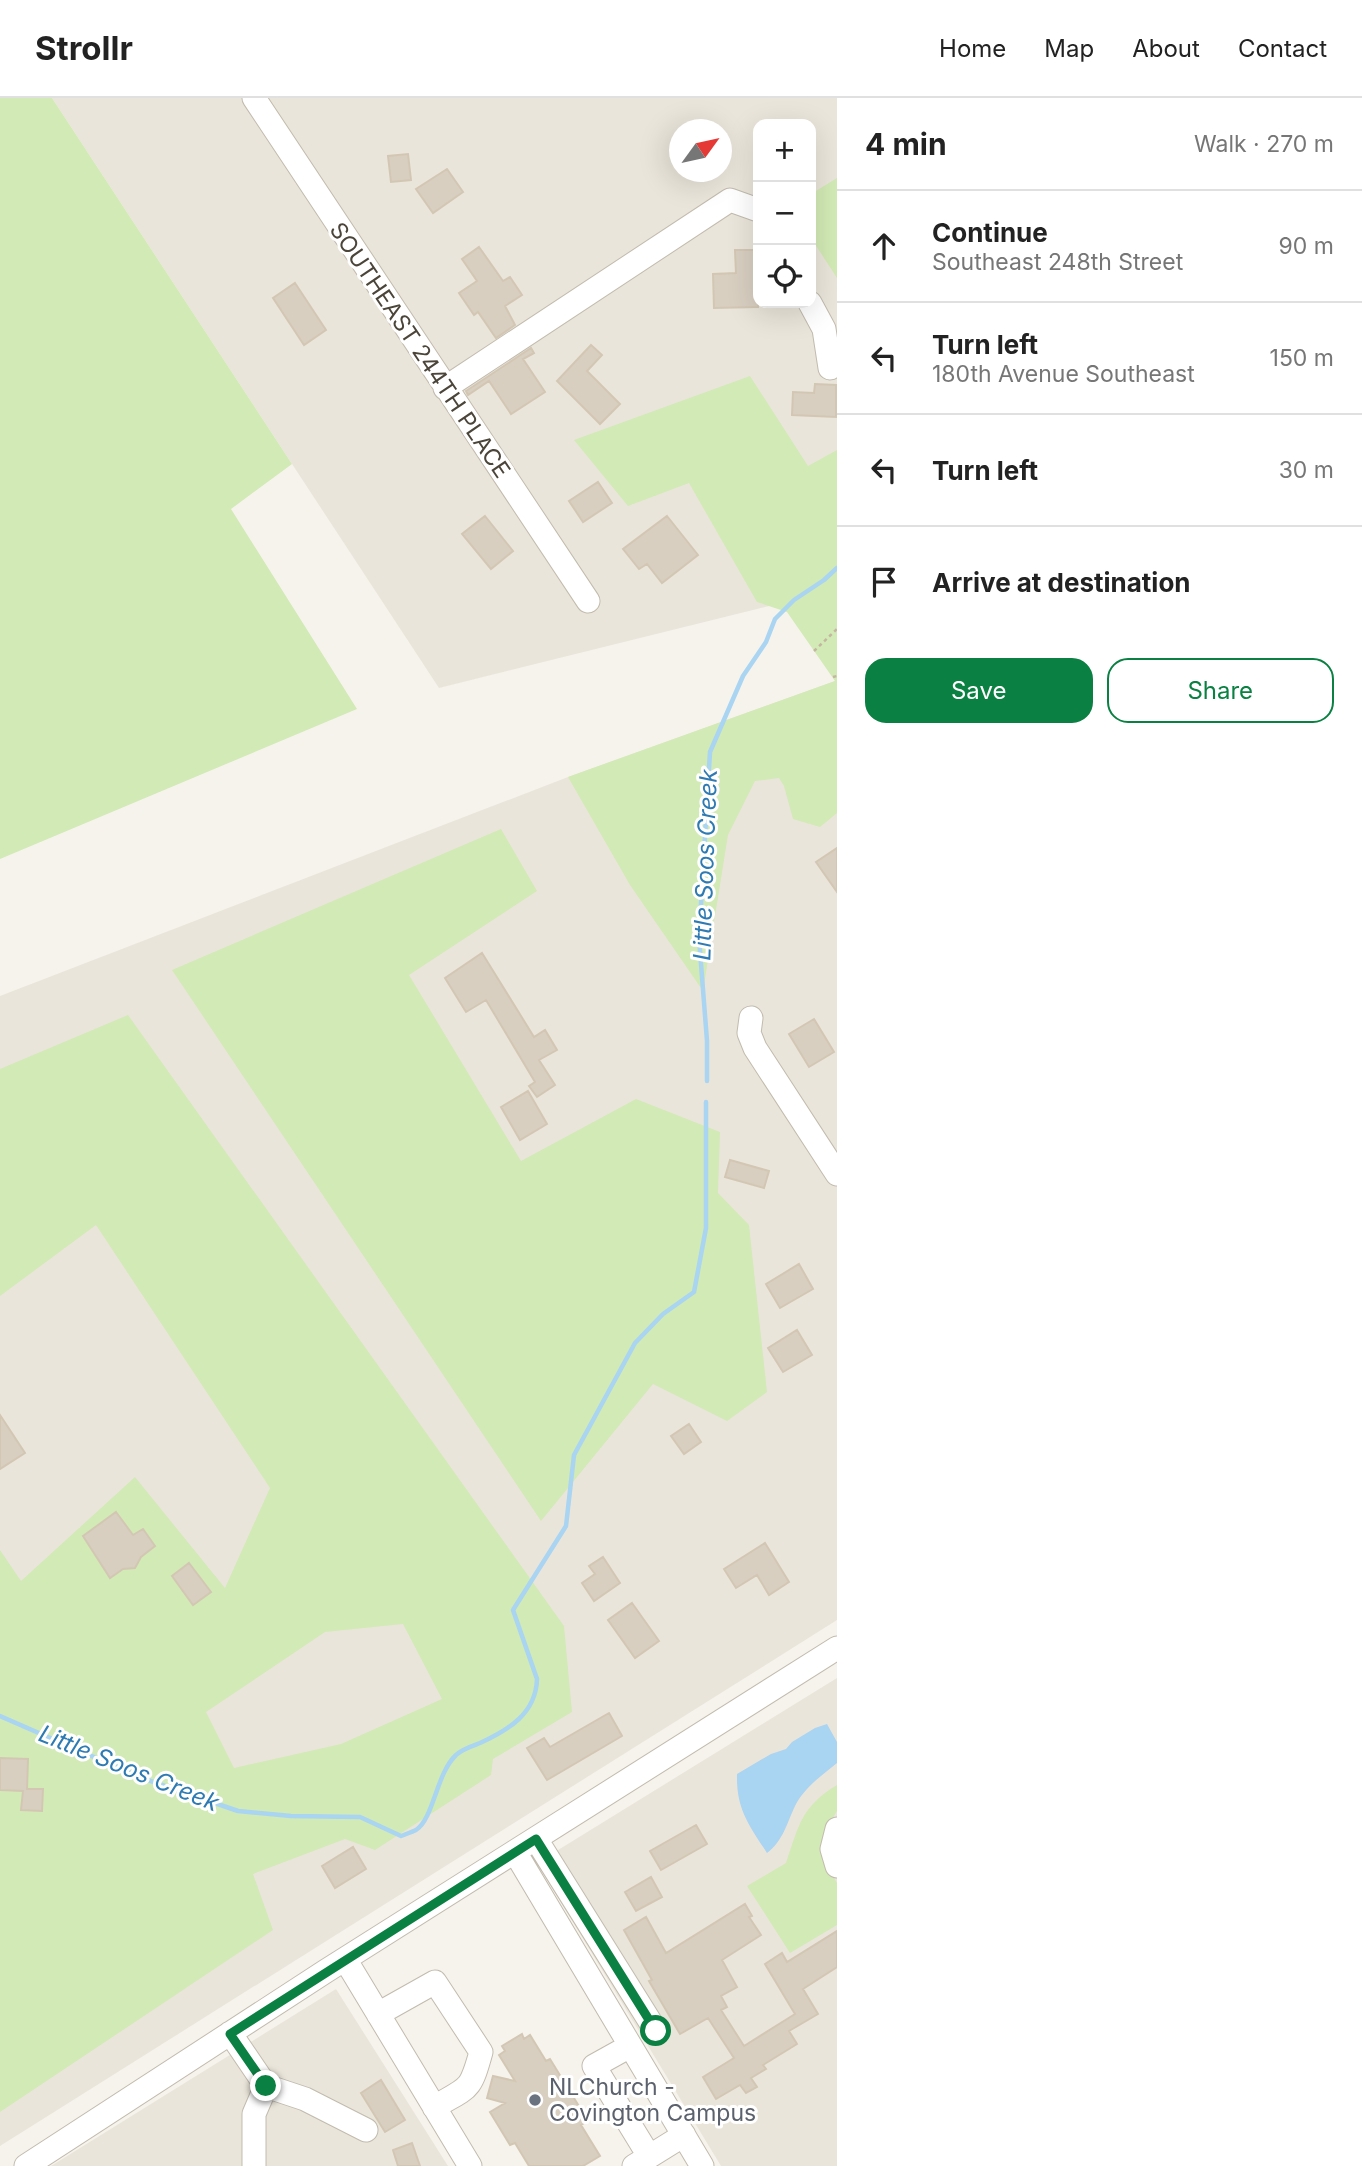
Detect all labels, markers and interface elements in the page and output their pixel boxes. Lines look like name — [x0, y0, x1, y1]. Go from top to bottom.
text: Strollr — [35, 28, 133, 68]
text: Home — [939, 34, 1006, 63]
text: Map — [1044, 34, 1094, 63]
text: About — [1132, 34, 1200, 63]
text: Contact — [1238, 34, 1327, 63]
north arrow — [669, 119, 732, 182]
map controls — [753, 119, 816, 308]
button: + — [753, 119, 816, 182]
text: 4 min — [865, 126, 947, 162]
text: Walk · 270 m — [1194, 130, 1334, 158]
button: − — [753, 182, 816, 245]
street label: SOUTHEAST 244TH PLACE — [324, 217, 516, 483]
text: Continue — [932, 217, 1048, 248]
icon: ahead — [865, 227, 903, 265]
text: 90 m — [1279, 232, 1334, 260]
button: locate — [753, 245, 816, 308]
text: Southeast 248th Street — [932, 248, 1183, 276]
text: Turn left — [932, 329, 1038, 360]
icon: left — [865, 339, 903, 377]
text: 150 m — [1270, 344, 1334, 372]
text: 180th Avenue Southeast — [932, 360, 1195, 388]
icon: left — [865, 451, 903, 489]
text: Turn left — [932, 455, 1038, 486]
text: 30 m — [1279, 456, 1334, 484]
icon: arrive — [865, 563, 903, 601]
text: Arrive at destination — [932, 567, 1191, 598]
button: Save — [865, 658, 1093, 723]
button: Share — [1107, 658, 1334, 723]
water label: Little Soos Creek — [687, 768, 723, 961]
water label: Little Soos Creek — [35, 1719, 224, 1818]
route start — [640, 2015, 671, 2046]
route end — [250, 2070, 281, 2101]
place label: NLChurch - Covington Campus — [549, 2073, 756, 2127]
marker: NLChurch - Covington Campus — [527, 2092, 543, 2108]

